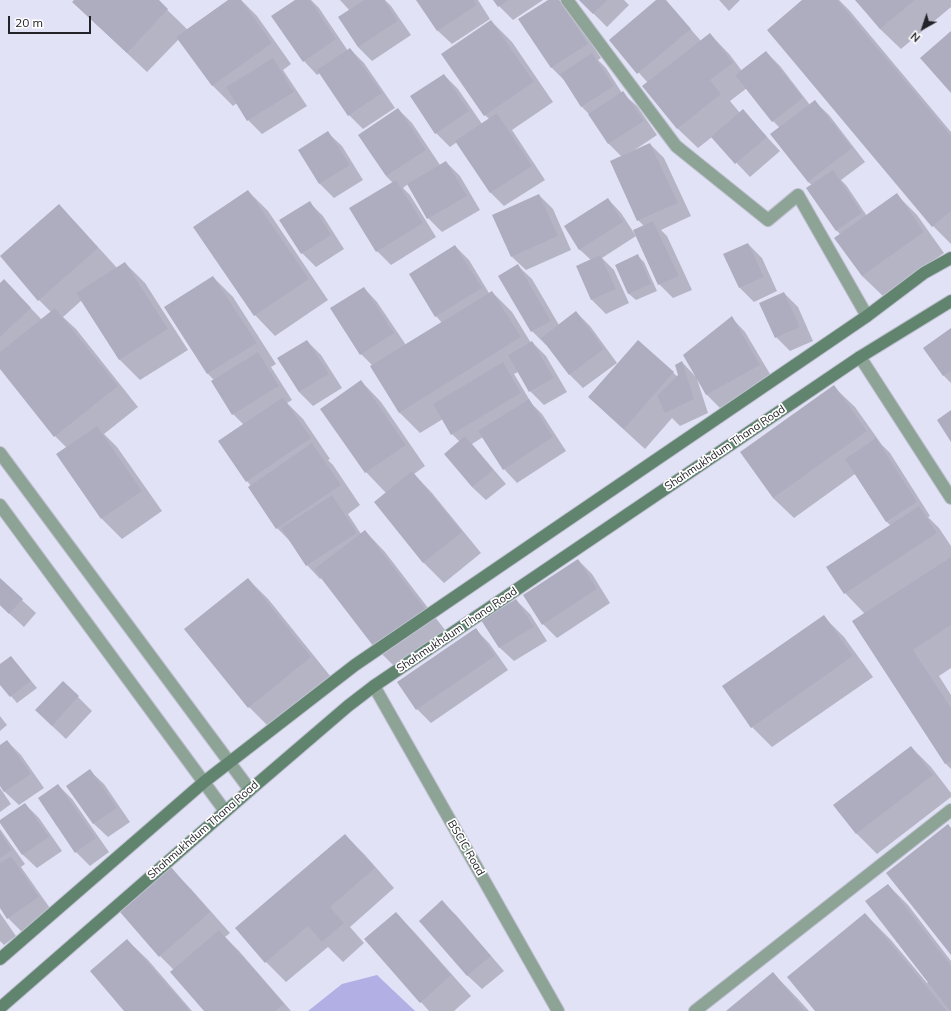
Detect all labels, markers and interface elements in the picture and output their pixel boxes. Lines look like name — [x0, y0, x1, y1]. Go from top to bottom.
scale bar — [10, 8, 93, 34]
north arrow — [903, 8, 943, 48]
text: 20 m — [15, 15, 43, 30]
text: N — [908, 29, 923, 45]
street label: Shahmukhdum Thana Road — [662, 403, 788, 493]
street label: Shahmukhdum Thana Road — [394, 585, 520, 675]
street label: Shahmukhdum Thana Road — [145, 778, 261, 882]
street label: BSCIC Road — [445, 818, 487, 878]

